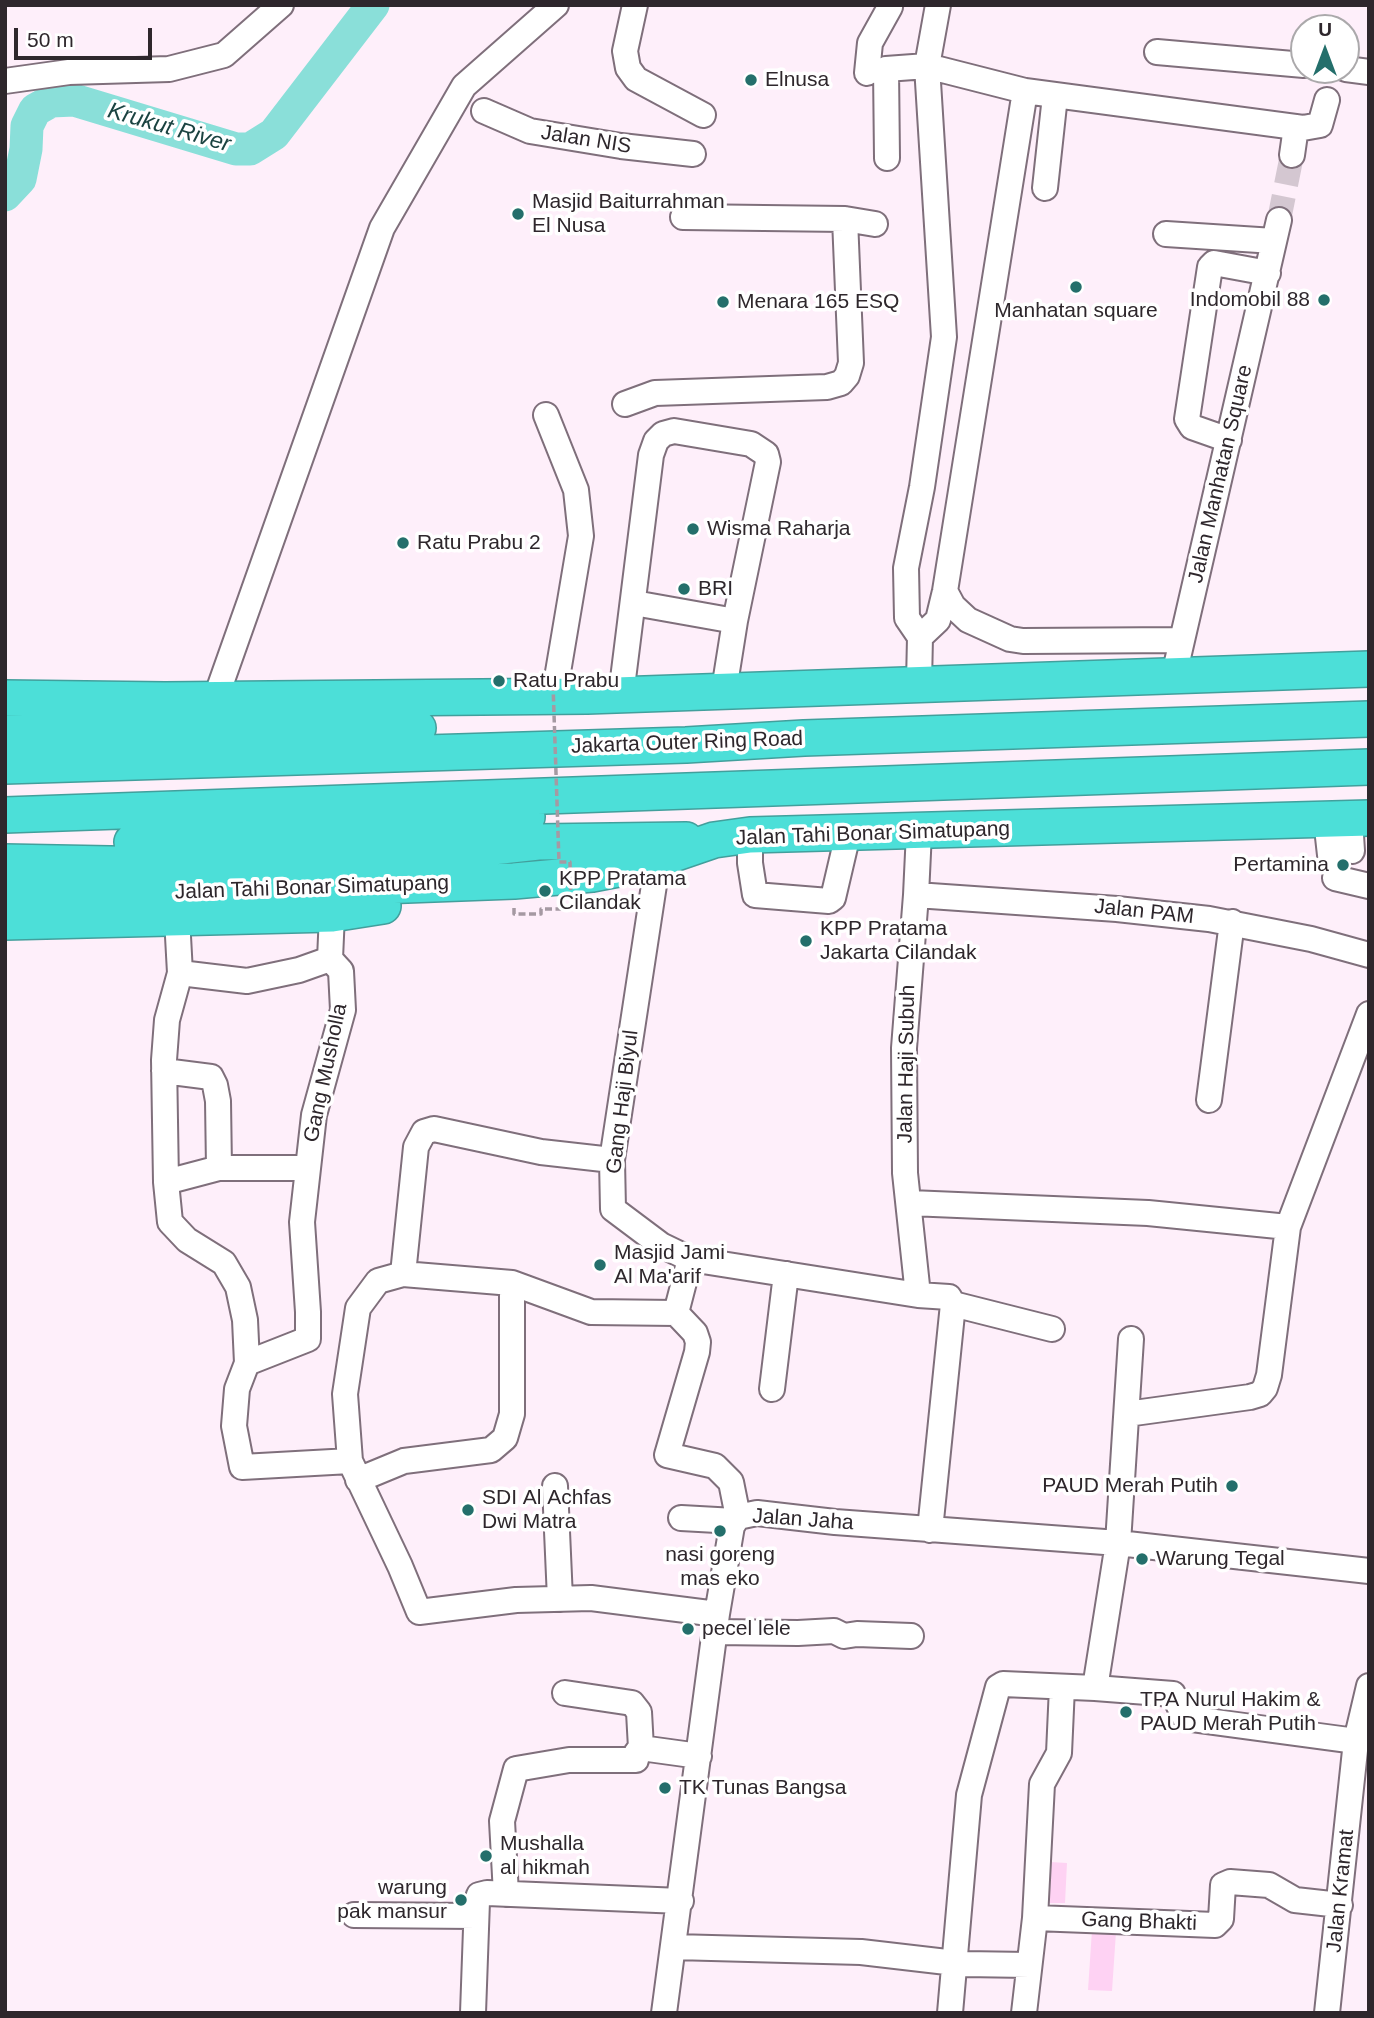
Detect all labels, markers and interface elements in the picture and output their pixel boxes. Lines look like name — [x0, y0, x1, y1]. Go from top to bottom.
scale bar — [18, 14, 156, 58]
north arrow — [1290, 14, 1360, 84]
text: U — [1318, 19, 1332, 40]
text: 50 m — [27, 28, 74, 51]
place label: Elnusa — [765, 67, 829, 93]
marker: Elnusa — [743, 72, 759, 88]
water label: Krukut River — [104, 97, 234, 159]
street label: Jalan NIS — [539, 120, 633, 160]
place label: Masjid Baiturrahman El Nusa — [532, 189, 725, 239]
marker: Masjid Baiturrahman El Nusa — [510, 206, 526, 222]
marker: Manhatan square — [1068, 279, 1084, 295]
place label: Indomobil 88 — [1190, 287, 1310, 313]
place label: Menara 165 ESQ — [737, 289, 899, 315]
marker: Indomobil 88 — [1316, 292, 1332, 308]
marker: Menara 165 ESQ — [715, 294, 731, 310]
place label: Manhatan square — [994, 298, 1158, 324]
street label: Jalan Manhatan Square — [1184, 363, 1258, 585]
place label: Wisma Raharja — [707, 516, 851, 542]
marker: Wisma Raharja — [685, 521, 701, 537]
place label: Ratu Prabu 2 — [417, 530, 541, 556]
marker: Ratu Prabu 2 — [395, 535, 411, 551]
place label: BRI — [698, 576, 733, 602]
marker: BRI — [676, 581, 692, 597]
place label: Ratu Prabu — [513, 668, 619, 694]
marker: Ratu Prabu — [491, 673, 507, 689]
street label: Jakarta Outer Ring Road — [570, 726, 804, 760]
street label: Jalan Tahi Bonar Simatupang — [735, 817, 1011, 851]
place label: Pertamina — [1233, 852, 1329, 878]
marker: Pertamina — [1335, 857, 1351, 873]
place label: KPP Pratama Cilandak — [559, 866, 686, 916]
street label: Jalan Tahi Bonar Simatupang — [174, 871, 450, 905]
marker: KPP Pratama Cilandak — [537, 883, 553, 899]
street label: Jalan PAM — [1093, 894, 1195, 930]
place label: KPP Pratama Jakarta Cilandak — [820, 916, 976, 966]
marker: KPP Pratama Jakarta Cilandak — [798, 933, 814, 949]
street label: Jalan Haji Subuh — [893, 984, 921, 1144]
street label: Gang Musholla — [299, 1001, 353, 1145]
street label: Gang Haji Biyul — [602, 1029, 644, 1175]
place label: Masjid Jami Al Ma'arif — [614, 1240, 725, 1290]
marker: Masjid Jami Al Ma'arif — [592, 1257, 608, 1273]
place label: PAUD Merah Putih — [1042, 1473, 1218, 1499]
marker: PAUD Merah Putih — [1224, 1478, 1240, 1494]
place label: SDI Al Achfas Dwi Matra — [482, 1485, 612, 1535]
marker: SDI Al Achfas Dwi Matra — [460, 1502, 476, 1518]
street label: Jalan Jaha — [751, 1504, 855, 1536]
marker: nasi goreng mas eko — [712, 1523, 728, 1539]
place label: nasi goreng mas eko — [665, 1542, 775, 1592]
place label: Warung Tegal — [1156, 1546, 1285, 1572]
marker: Warung Tegal — [1134, 1551, 1150, 1567]
place label: pecel lele — [702, 1616, 791, 1642]
marker: pecel lele — [680, 1621, 696, 1637]
place label: TPA Nurul Hakim & PAUD Merah Putih — [1140, 1687, 1320, 1737]
marker: TPA Nurul Hakim & PAUD Merah Putih — [1118, 1704, 1134, 1720]
place label: TK Tunas Bangsa — [679, 1775, 846, 1801]
marker: TK Tunas Bangsa — [657, 1780, 673, 1796]
street label: Jalan Kramat — [1322, 1828, 1360, 1954]
place label: Mushalla al hikmah — [500, 1831, 590, 1881]
marker: Mushalla al hikmah — [478, 1848, 494, 1864]
place label: warung pak mansur — [337, 1875, 447, 1925]
marker: warung pak mansur — [453, 1892, 469, 1908]
street label: Gang Bhakti — [1081, 1907, 1197, 1937]

